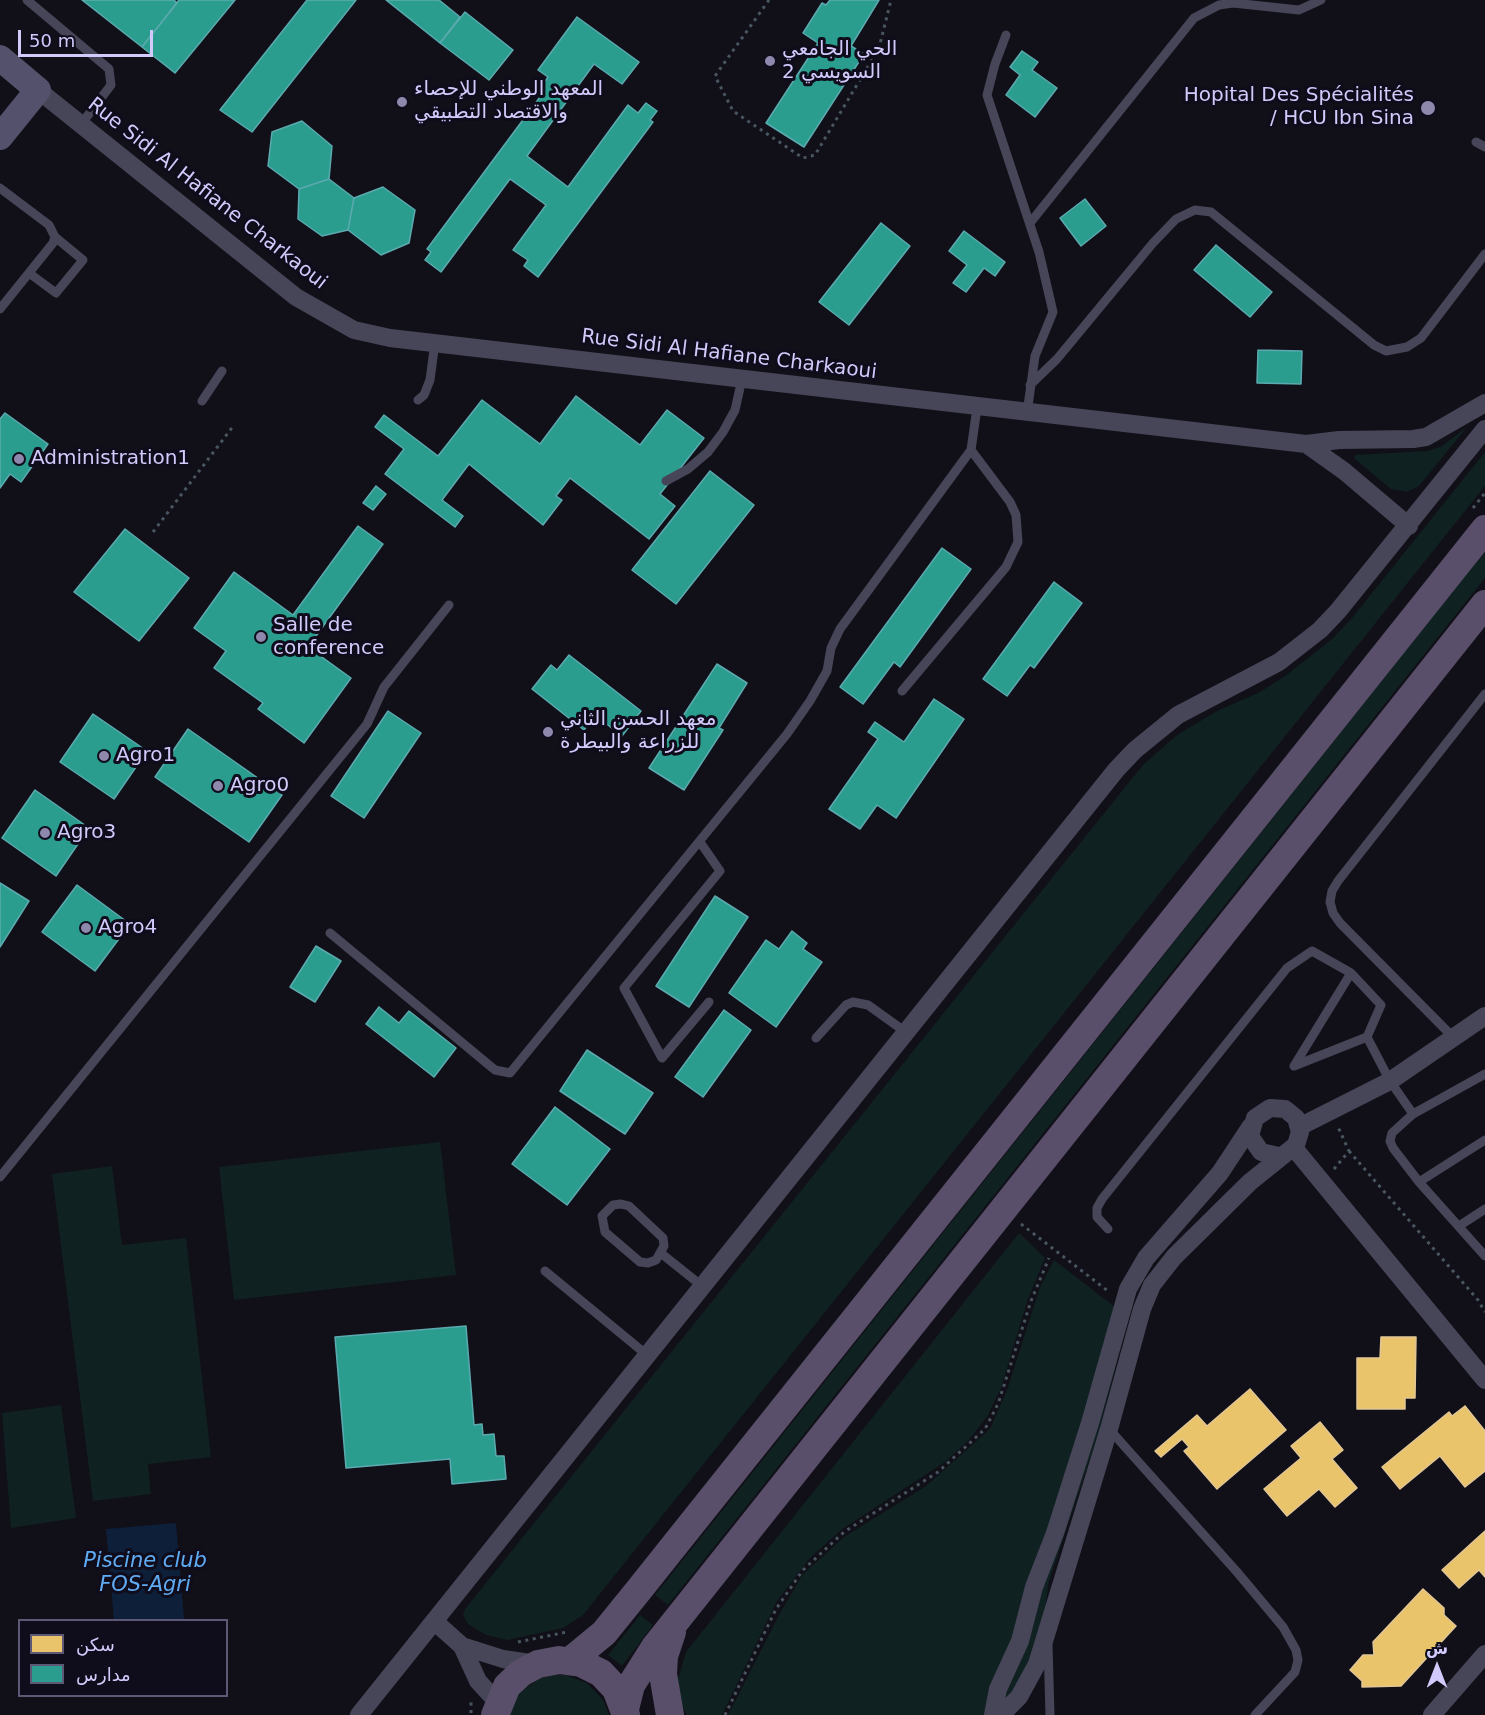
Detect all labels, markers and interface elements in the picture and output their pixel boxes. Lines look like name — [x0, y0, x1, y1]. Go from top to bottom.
scale bar — [21, 18, 156, 56]
text: 50 m — [29, 30, 75, 51]
place label: الحي الجامعي السويسي 2 — [782, 38, 897, 85]
marker: الحي الجامعي السويسي 2 — [763, 54, 777, 68]
place label: المعهد الوطني للإحصاء والاقتصاد التطبيقي — [414, 78, 603, 125]
place label: Hopital Des Spécialités / HCU Ibn Sina — [1184, 84, 1414, 131]
street label: Rue Sidi Al Hafiane Charkaoui — [82, 93, 332, 295]
marker: المعهد الوطني للإحصاء والاقتصاد التطبيقي — [395, 95, 409, 109]
marker: Hopital Des Spécialités / HCU Ibn Sina — [1419, 99, 1437, 117]
street label: Rue Sidi Al Hafiane Charkaoui — [580, 325, 878, 385]
place label: Administration1 — [31, 447, 190, 471]
marker: Administration1 — [12, 452, 26, 466]
place label: Salle de conference — [273, 614, 384, 661]
marker: Salle de conference — [254, 630, 268, 644]
place label: معهد الحسن الثاني للزراعة والبيطرة — [560, 708, 716, 755]
marker: معهد الحسن الثاني للزراعة والبيطرة — [541, 725, 555, 739]
place label: Agro1 — [116, 744, 175, 768]
marker: Agro1 — [97, 749, 111, 763]
place label: Agro0 — [230, 774, 289, 798]
marker: Agro0 — [211, 779, 225, 793]
place label: Agro3 — [57, 821, 116, 845]
marker: Agro3 — [38, 826, 52, 840]
place label: Agro4 — [98, 916, 157, 940]
marker: Agro4 — [79, 921, 93, 935]
water label: Piscine club FOS-Agri — [83, 1549, 207, 1599]
legend — [18, 1619, 228, 1697]
text: سكن — [76, 1634, 115, 1655]
north arrow — [1407, 1637, 1467, 1697]
text: ش — [1426, 1639, 1448, 1658]
text: مدارس — [76, 1664, 131, 1685]

